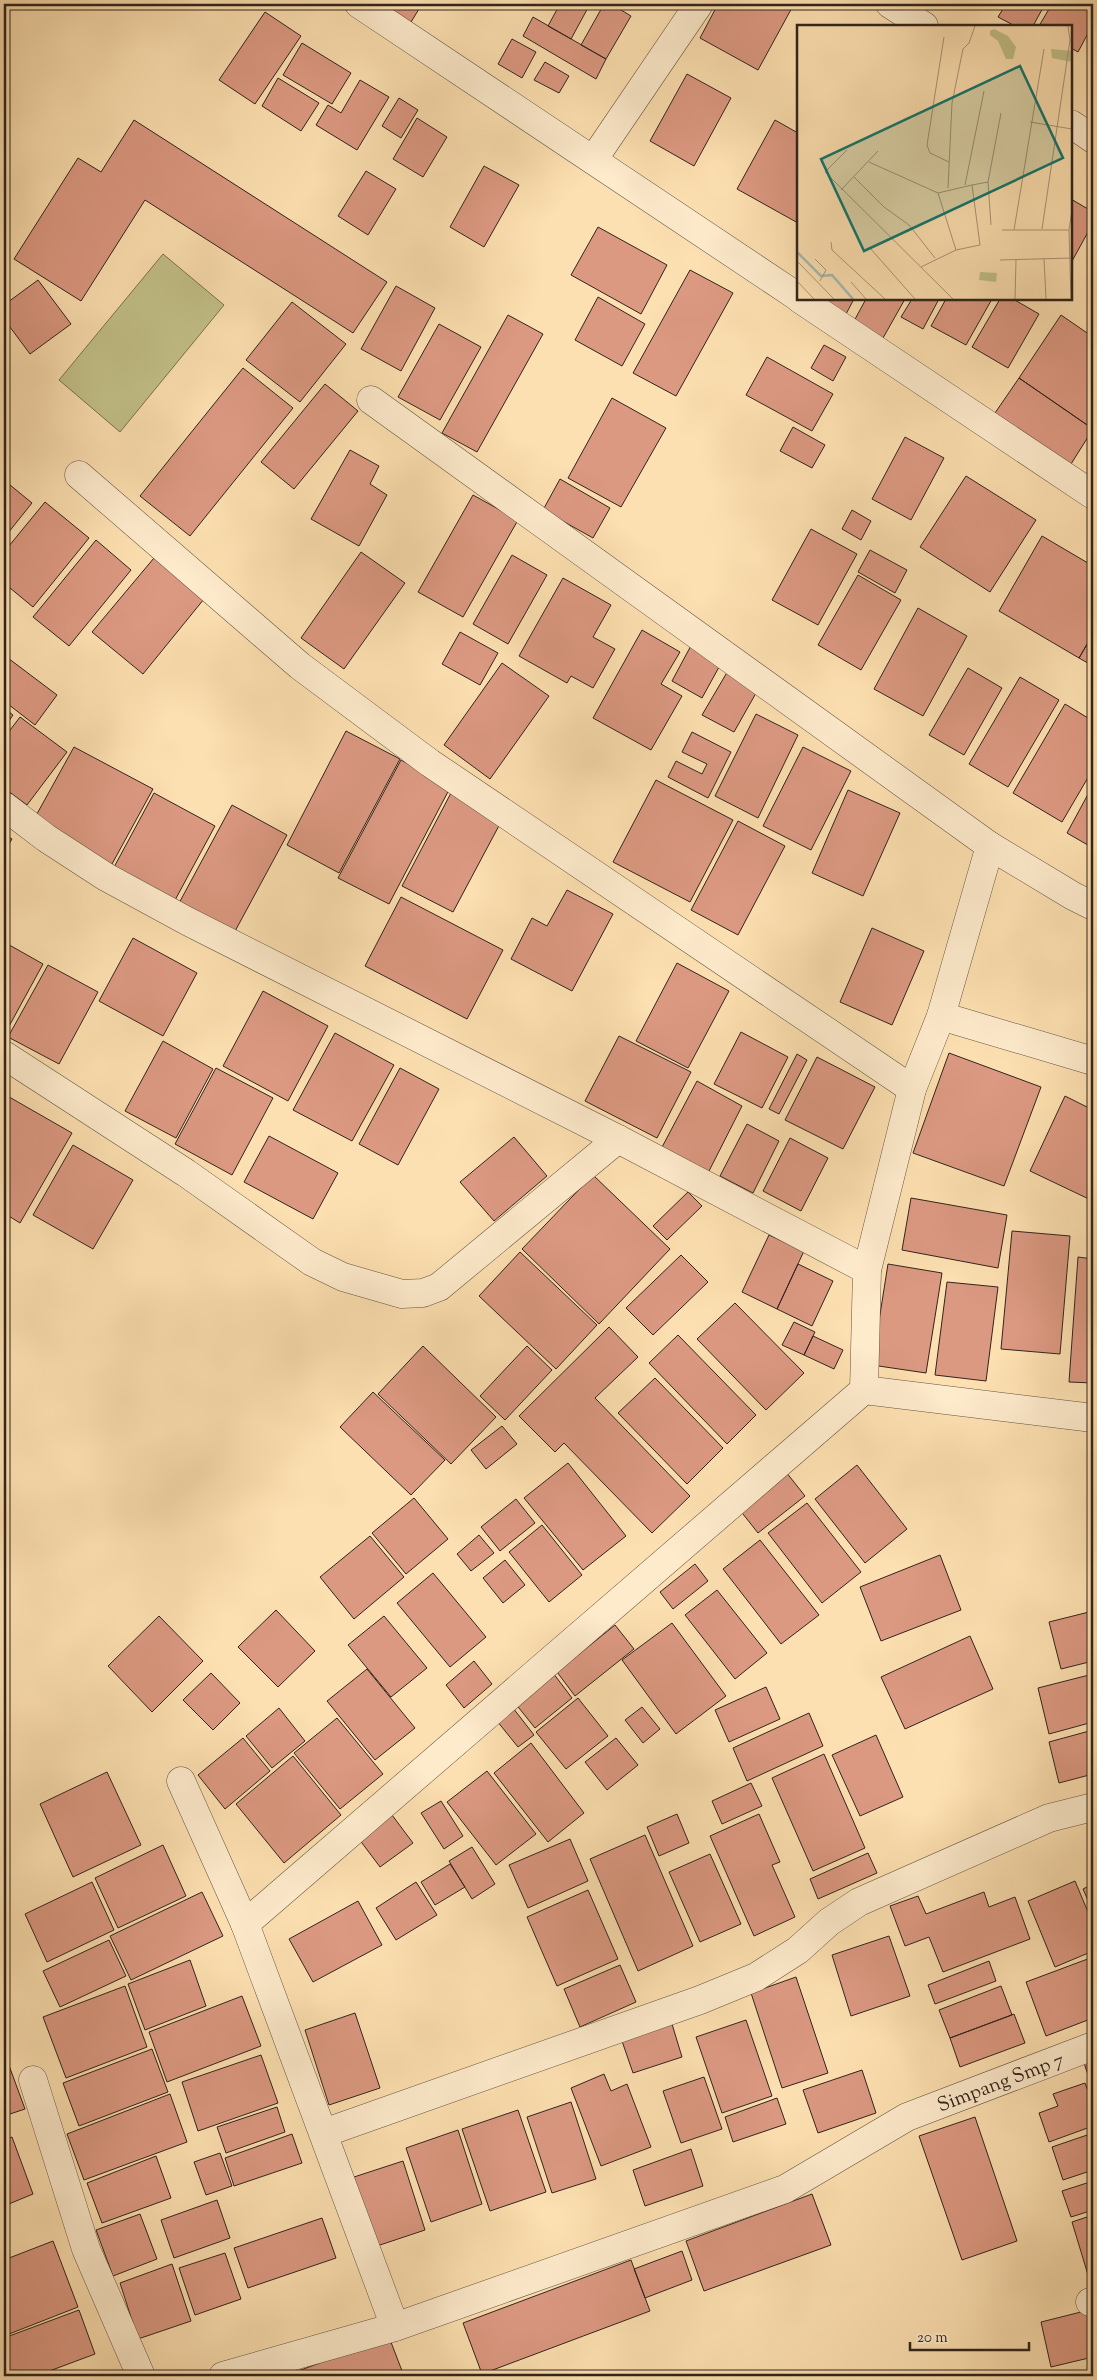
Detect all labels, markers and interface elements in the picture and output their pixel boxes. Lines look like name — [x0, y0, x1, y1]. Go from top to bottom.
inset map — [797, 25, 1072, 300]
street label: Simpang Smp 7 — [934, 2046, 1069, 2121]
scale bar — [910, 2320, 1028, 2352]
text: 20 m — [917, 2328, 948, 2349]

